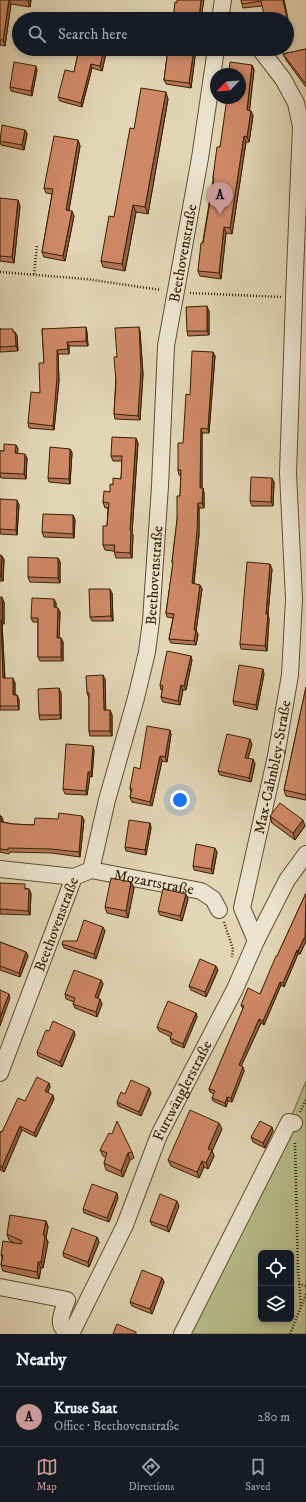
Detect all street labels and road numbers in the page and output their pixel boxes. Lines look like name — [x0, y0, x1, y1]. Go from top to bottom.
street label: Beethovenstraße — [165, 203, 201, 304]
street label: Beethovenstraße — [141, 525, 167, 626]
street label: Max-Cahnbley-Straße — [249, 699, 295, 836]
street label: Mozartstraße — [112, 865, 196, 899]
street label: Beethovenstraße — [30, 874, 83, 974]
street label: Furtwänglerstraße — [148, 1037, 216, 1143]

